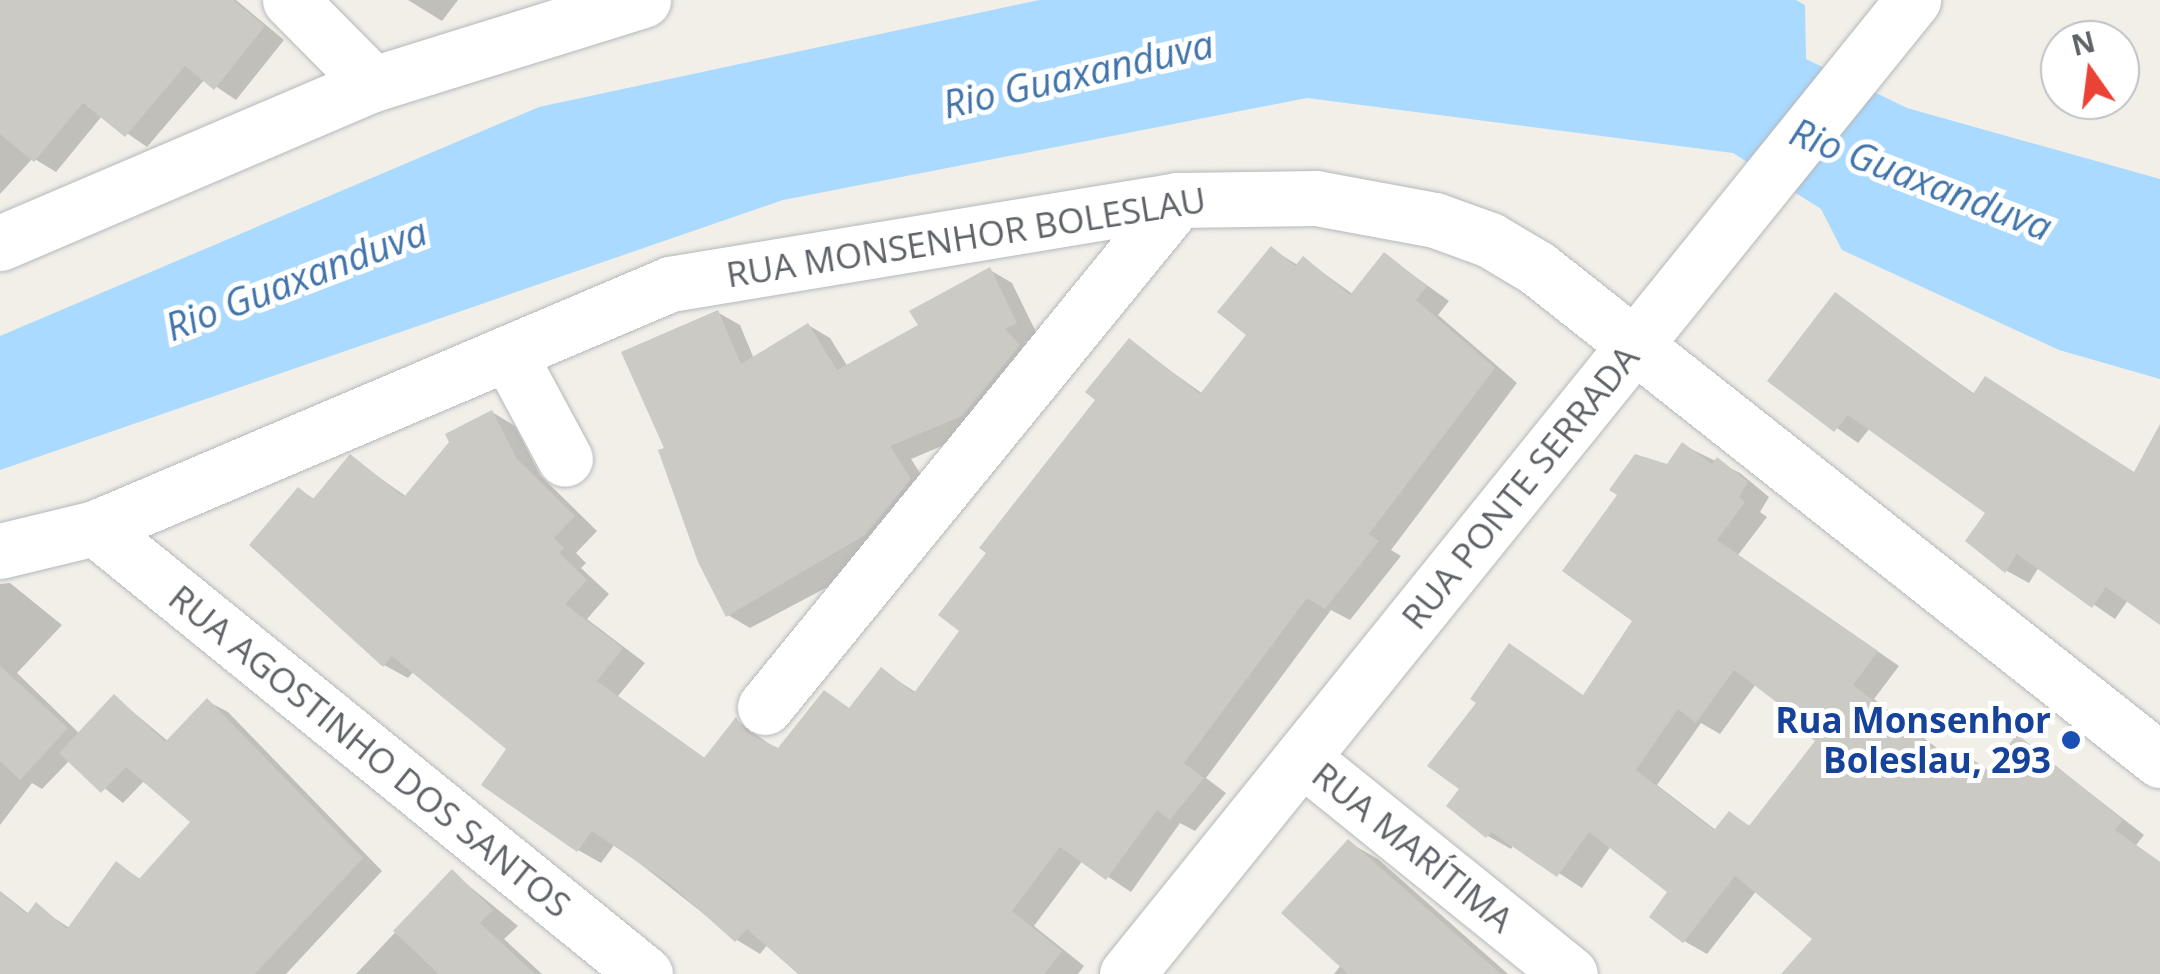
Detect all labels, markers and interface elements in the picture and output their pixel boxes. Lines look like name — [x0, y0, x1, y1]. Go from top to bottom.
north arrow — [2040, 20, 2140, 120]
water label: Rio Guaxanduva — [938, 21, 1218, 127]
text: N — [2068, 22, 2099, 64]
water label: Rio Guaxanduva — [1784, 108, 2058, 250]
street label: RUA MONSENHOR BOLESLAU — [723, 178, 1209, 296]
water label: Rio Guaxanduva — [159, 208, 433, 350]
street label: RUA PONTE SERRADA — [1393, 337, 1647, 637]
street label: RUA AGOSTINHO DOS SANTOS — [161, 576, 579, 926]
place label: Rua Monsenhor Boleslau, 293 — [1775, 699, 2051, 781]
marker: Rua Monsenhor Boleslau, 293 — [2060, 729, 2082, 751]
street label: RUA MARÍTIMA — [1304, 753, 1522, 941]

